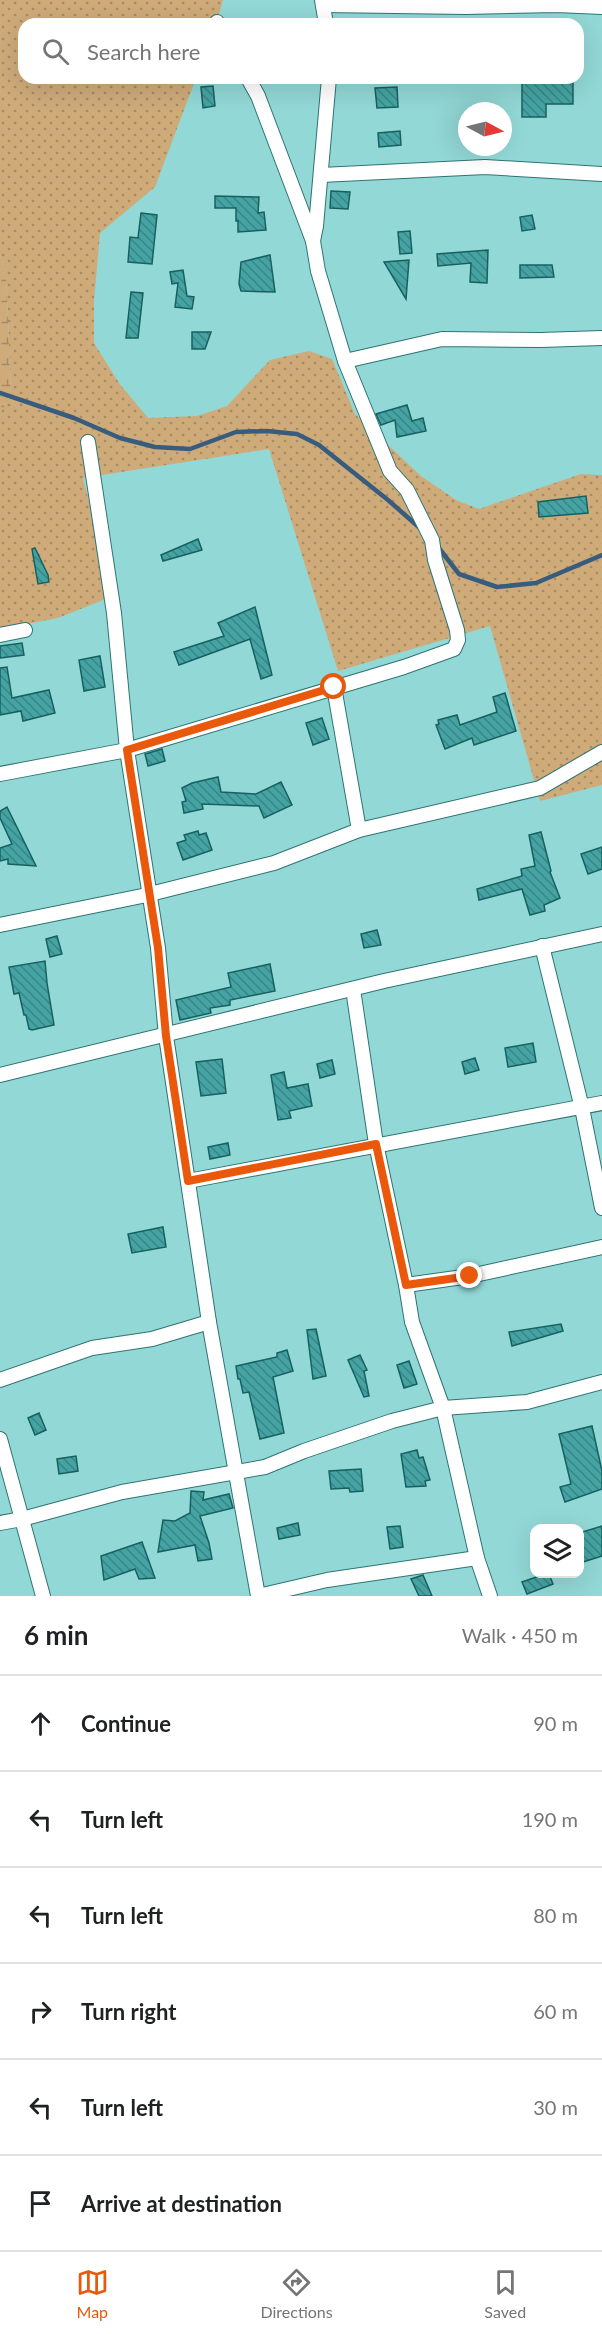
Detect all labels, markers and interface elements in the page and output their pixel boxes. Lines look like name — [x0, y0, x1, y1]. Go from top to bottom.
search box — [18, 18, 584, 84]
icon: search — [39, 35, 72, 68]
text: Search here — [87, 38, 200, 65]
north arrow — [458, 102, 512, 156]
route start — [320, 673, 346, 699]
route end — [456, 1262, 482, 1288]
map controls — [530, 1524, 584, 1578]
button: layers — [530, 1524, 584, 1578]
text: 6 min — [24, 1619, 88, 1651]
text: Walk · 450 m — [462, 1623, 578, 1647]
icon: ahead — [24, 1707, 57, 1740]
text: Continue — [81, 1710, 171, 1737]
text: 90 m — [533, 1711, 578, 1735]
icon: left — [24, 1803, 57, 1836]
text: Turn left — [81, 1806, 163, 1833]
text: 190 m — [522, 1807, 578, 1831]
icon: left — [24, 1899, 57, 1932]
text: Turn left — [81, 1902, 163, 1929]
text: 80 m — [533, 1903, 578, 1927]
icon: right — [24, 1995, 57, 2028]
text: Turn right — [81, 1998, 176, 2025]
text: 60 m — [533, 1999, 578, 2023]
icon: left — [24, 2091, 57, 2124]
text: Turn left — [81, 2094, 163, 2121]
text: 30 m — [533, 2095, 578, 2119]
icon: arrive — [24, 2187, 57, 2220]
text: Arrive at destination — [81, 2190, 282, 2217]
tab: Map — [76, 2266, 109, 2321]
tab: Directions — [260, 2266, 333, 2321]
tab: Saved — [484, 2266, 526, 2321]

